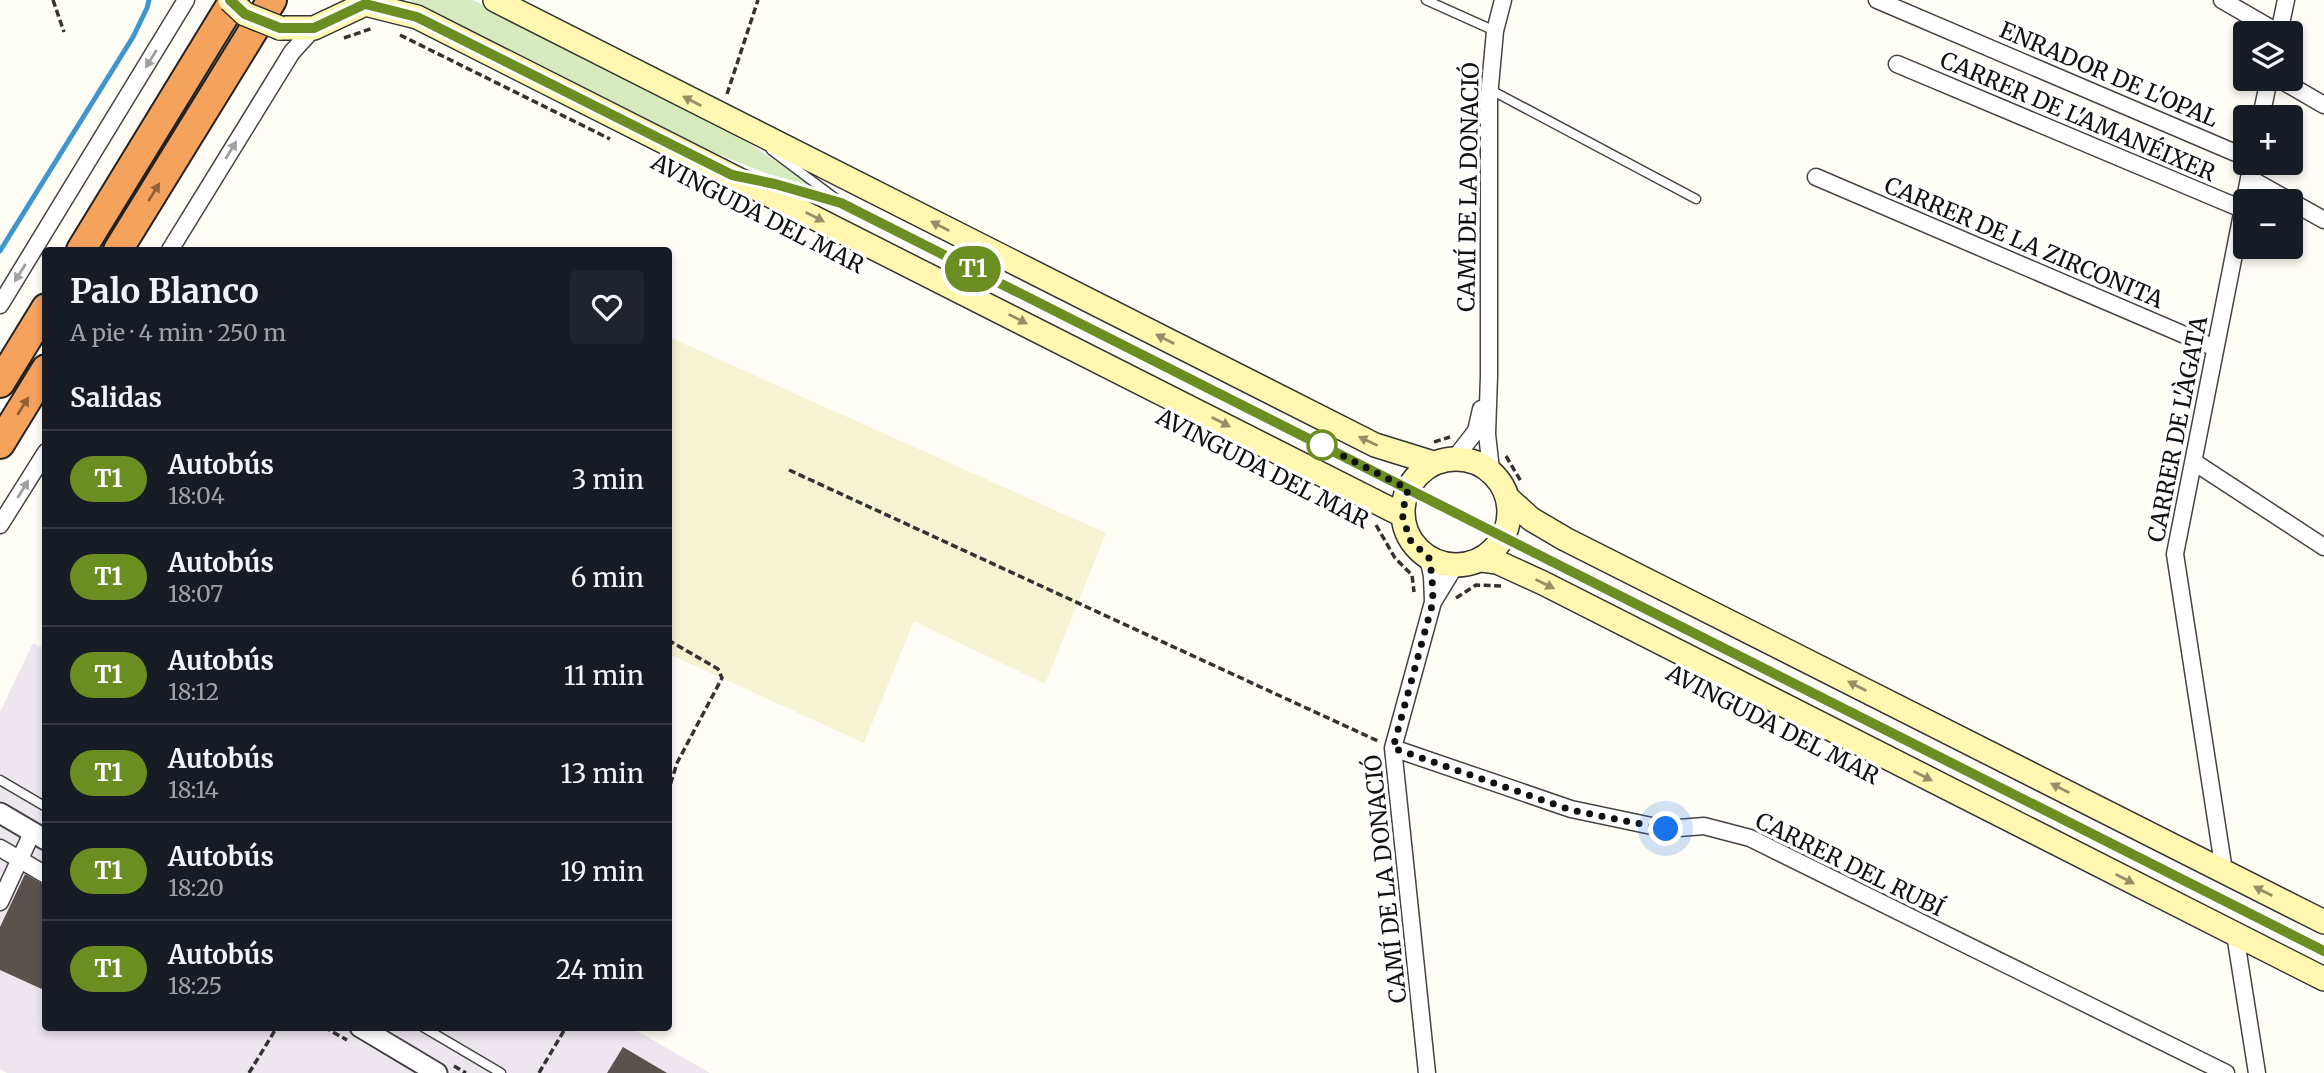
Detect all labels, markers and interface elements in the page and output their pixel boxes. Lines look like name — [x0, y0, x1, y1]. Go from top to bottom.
street label: ENRADOR DE L'OPAL — [1995, 15, 2223, 133]
map controls — [2233, 21, 2303, 259]
button: layers — [2233, 21, 2303, 91]
street label: CARRER DE L'AMANÉIXER — [1936, 45, 2220, 187]
one-way arrow — [145, 49, 158, 68]
street label: CAMÍ DE LA DONACIÓ — [1451, 62, 1485, 312]
one-way arrow — [682, 95, 702, 106]
button: + — [2233, 105, 2303, 175]
one-way arrow — [225, 141, 238, 160]
street label: AVINGUDA DEL MAR — [646, 146, 869, 279]
street label: CARRER DE LA ZIRCONITA — [1880, 170, 2169, 314]
one-way arrow — [148, 183, 161, 202]
button: − — [2233, 189, 2303, 259]
one-way arrow — [805, 211, 825, 222]
one-way arrow — [930, 220, 950, 231]
line badge: T1 — [942, 246, 1004, 292]
text: T1 — [959, 253, 987, 284]
one-way arrow — [13, 264, 26, 283]
button: heart — [570, 270, 644, 344]
text: Palo Blanco — [70, 271, 259, 312]
street label: CARRER DE L'ÀGATA — [2141, 313, 2213, 544]
one-way arrow — [1008, 314, 1028, 325]
text: A pie · 4 min · 250 m — [70, 318, 286, 347]
one-way arrow — [1155, 333, 1175, 344]
text: Salidas — [70, 381, 162, 414]
one-way arrow — [16, 397, 29, 416]
street label: AVINGUDA DEL MAR — [1151, 401, 1374, 534]
one-way arrow — [1211, 416, 1231, 427]
unlabelled marker — [1307, 430, 1337, 460]
one-way arrow — [1358, 435, 1378, 446]
text: Autobús — [168, 448, 274, 481]
text: T1 — [94, 463, 123, 494]
text: 3 min — [572, 463, 644, 496]
one-way arrow — [16, 479, 29, 498]
text: 18:04 — [168, 481, 225, 510]
text: Autobús — [168, 546, 274, 579]
text: T1 — [94, 561, 123, 592]
text: 6 min — [571, 561, 644, 594]
text: 18:07 — [168, 579, 223, 608]
one-way arrow — [1535, 579, 1555, 590]
text: Autobús — [168, 644, 274, 677]
street label: AVINGUDA DEL MAR — [1661, 657, 1884, 790]
text: T1 — [94, 659, 123, 690]
text: 11 min — [564, 659, 644, 692]
text: 18:12 — [168, 677, 219, 706]
one-way arrow — [1847, 681, 1867, 692]
text: Autobús — [168, 742, 274, 775]
street label: CAMÍ DE LA DONACIÓ — [1358, 753, 1412, 1005]
text: T1 — [94, 757, 123, 788]
text: 13 min — [560, 757, 644, 790]
one-way arrow — [1913, 769, 1933, 781]
text: 18:14 — [168, 775, 219, 804]
one-way arrow — [2050, 783, 2070, 794]
street label: CARRER DEL RUBÍ — [1751, 806, 1949, 922]
your location — [1648, 811, 1683, 846]
text: Autobús — [168, 840, 274, 873]
text: T1 — [94, 855, 123, 886]
text: 19 min — [560, 855, 644, 888]
one-way arrow — [2116, 872, 2136, 884]
text: 18:20 — [168, 873, 224, 902]
one-way arrow — [2253, 885, 2273, 896]
text: Autobús — [168, 938, 274, 971]
text: T1 — [94, 953, 123, 984]
text: 24 min — [556, 953, 644, 986]
text: 18:25 — [168, 971, 222, 1000]

